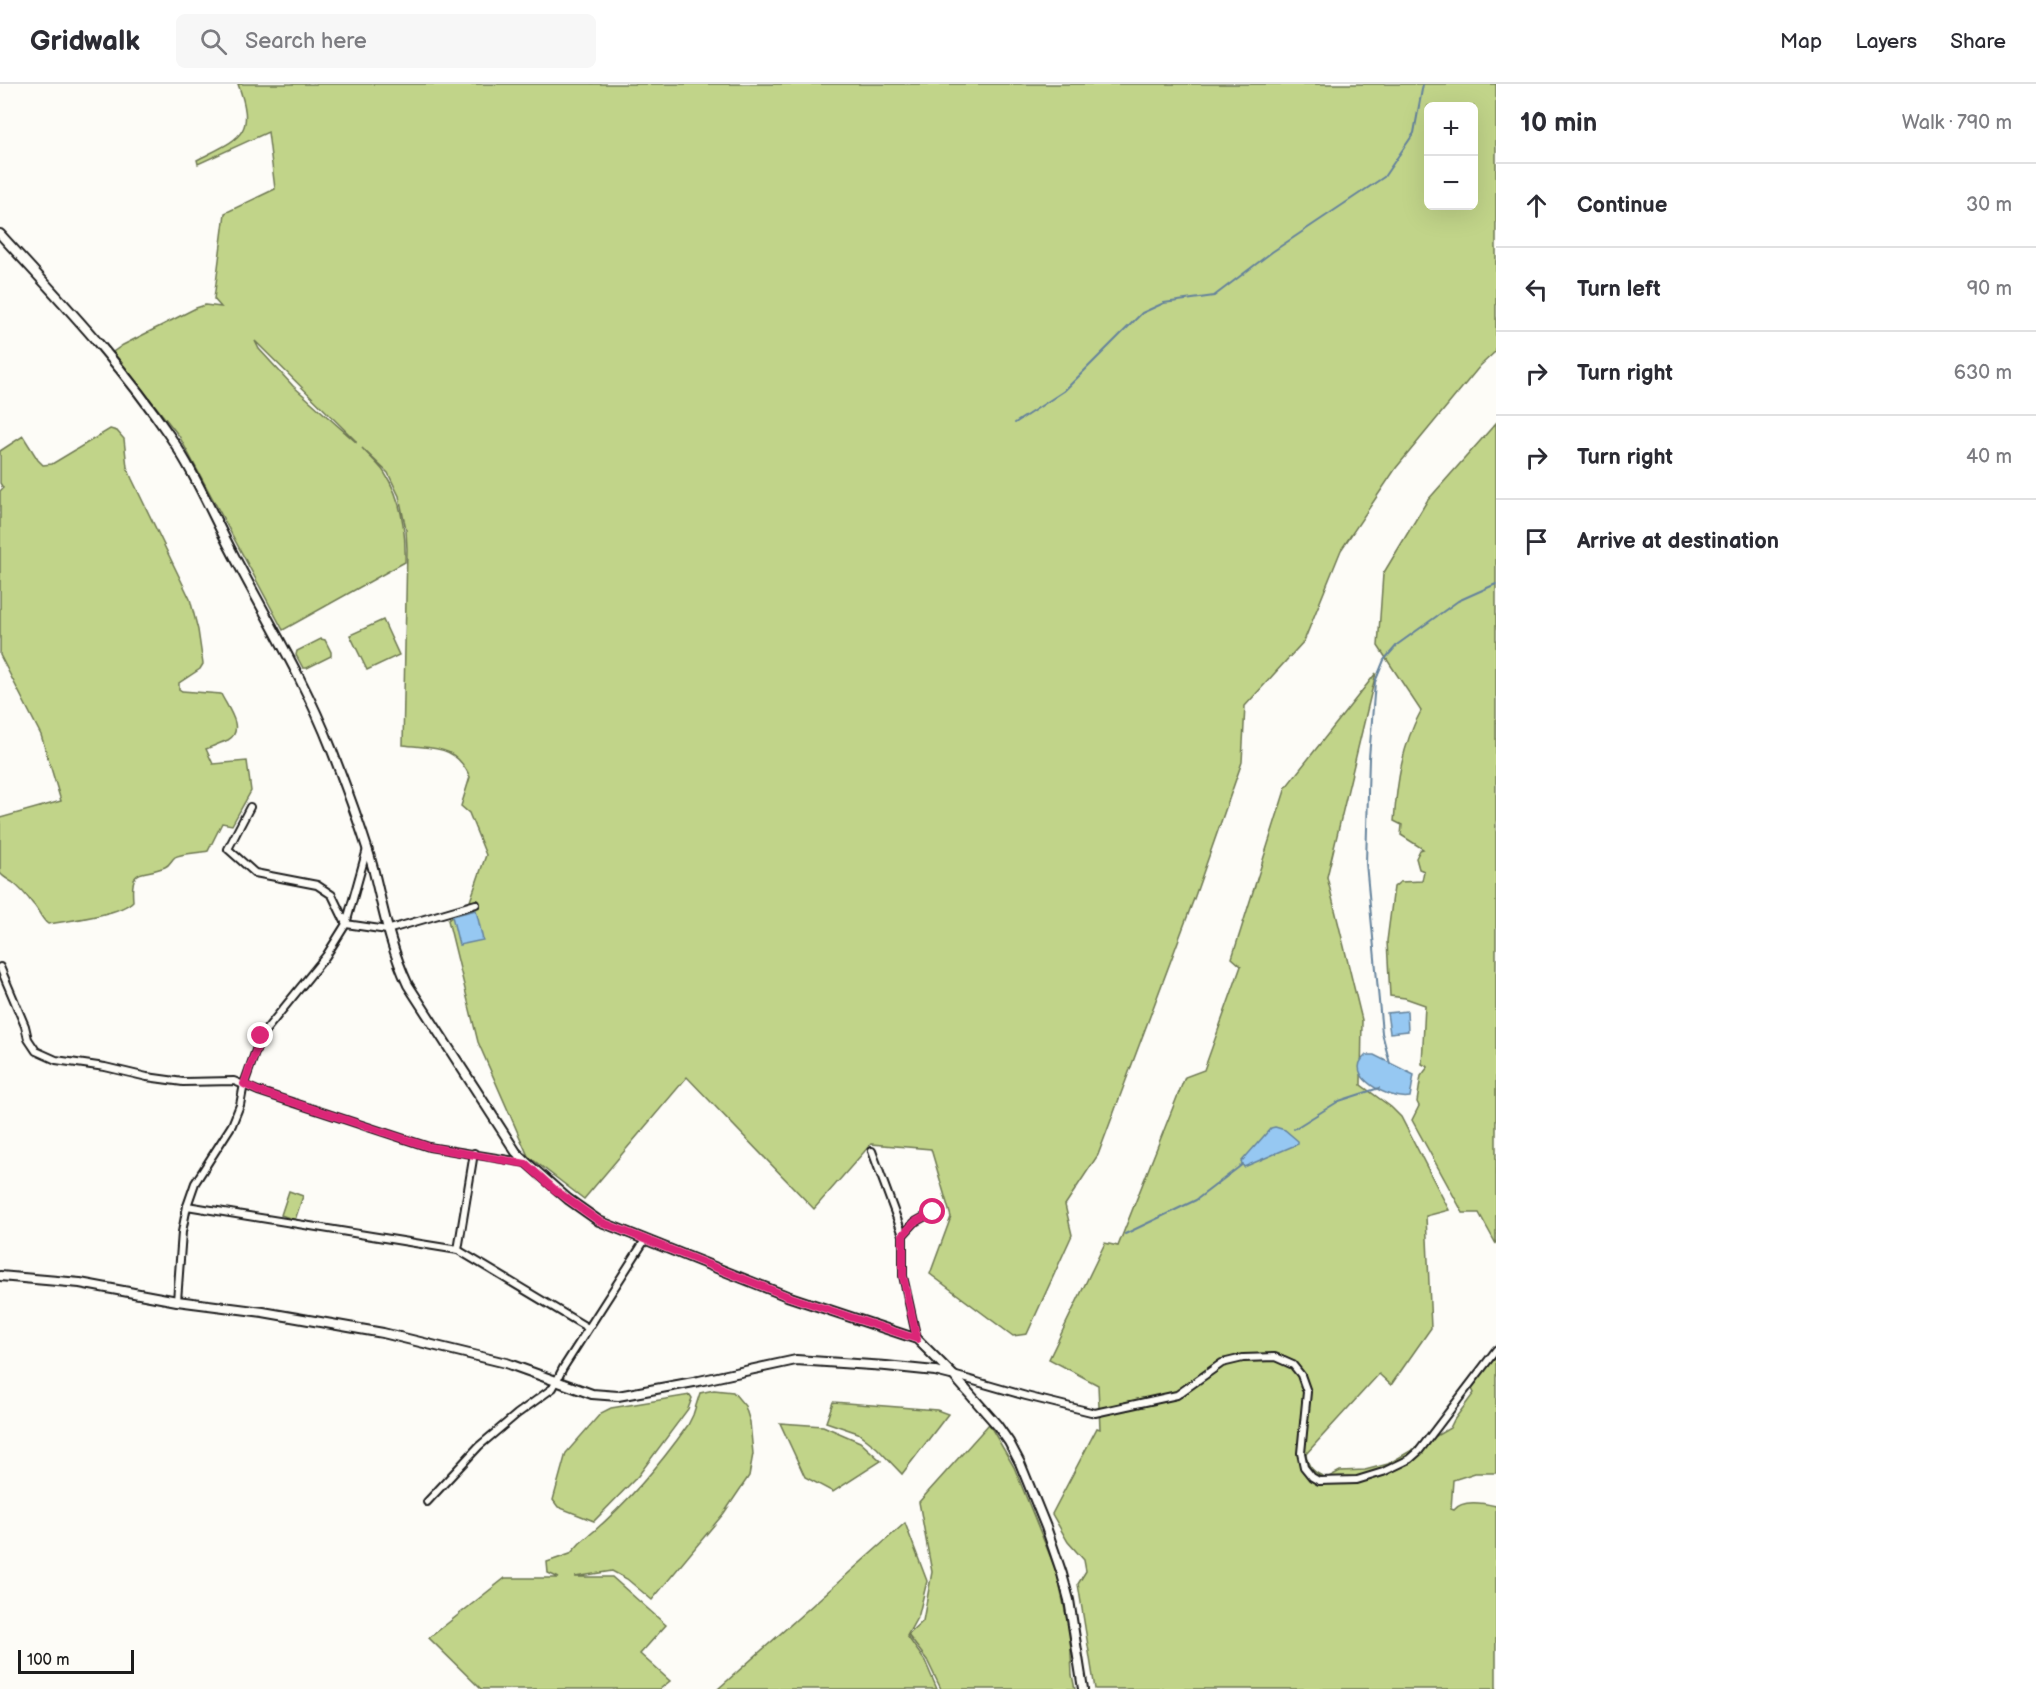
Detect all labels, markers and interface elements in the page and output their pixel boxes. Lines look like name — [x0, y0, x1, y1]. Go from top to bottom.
search box — [176, 14, 596, 68]
text: Gridwalk — [30, 25, 140, 58]
icon: search — [197, 25, 230, 58]
text: Search here — [245, 28, 367, 55]
text: Map — [1780, 29, 1822, 54]
text: Layers — [1855, 29, 1917, 54]
text: Share — [1950, 29, 2006, 54]
map controls — [1424, 102, 1478, 210]
button: + — [1424, 102, 1478, 156]
text: 10 min — [1520, 108, 1597, 139]
text: Walk · 790 m — [1902, 111, 2012, 135]
button: − — [1424, 156, 1478, 210]
icon: ahead — [1520, 189, 1553, 222]
text: Continue — [1577, 192, 1667, 219]
text: 30 m — [1966, 193, 2012, 217]
icon: left — [1520, 273, 1553, 306]
text: Turn left — [1577, 276, 1661, 303]
text: 90 m — [1967, 277, 2012, 301]
icon: right — [1520, 357, 1553, 390]
text: Turn right — [1577, 360, 1673, 387]
text: 630 m — [1954, 361, 2012, 385]
icon: right — [1520, 441, 1553, 474]
text: Turn right — [1577, 444, 1673, 471]
text: 40 m — [1966, 445, 2012, 469]
icon: arrive — [1520, 525, 1553, 558]
text: Arrive at destination — [1577, 528, 1779, 555]
route end — [247, 1022, 273, 1048]
route start — [919, 1198, 945, 1224]
scale bar — [18, 1647, 134, 1674]
text: 100 m — [27, 1651, 70, 1670]

